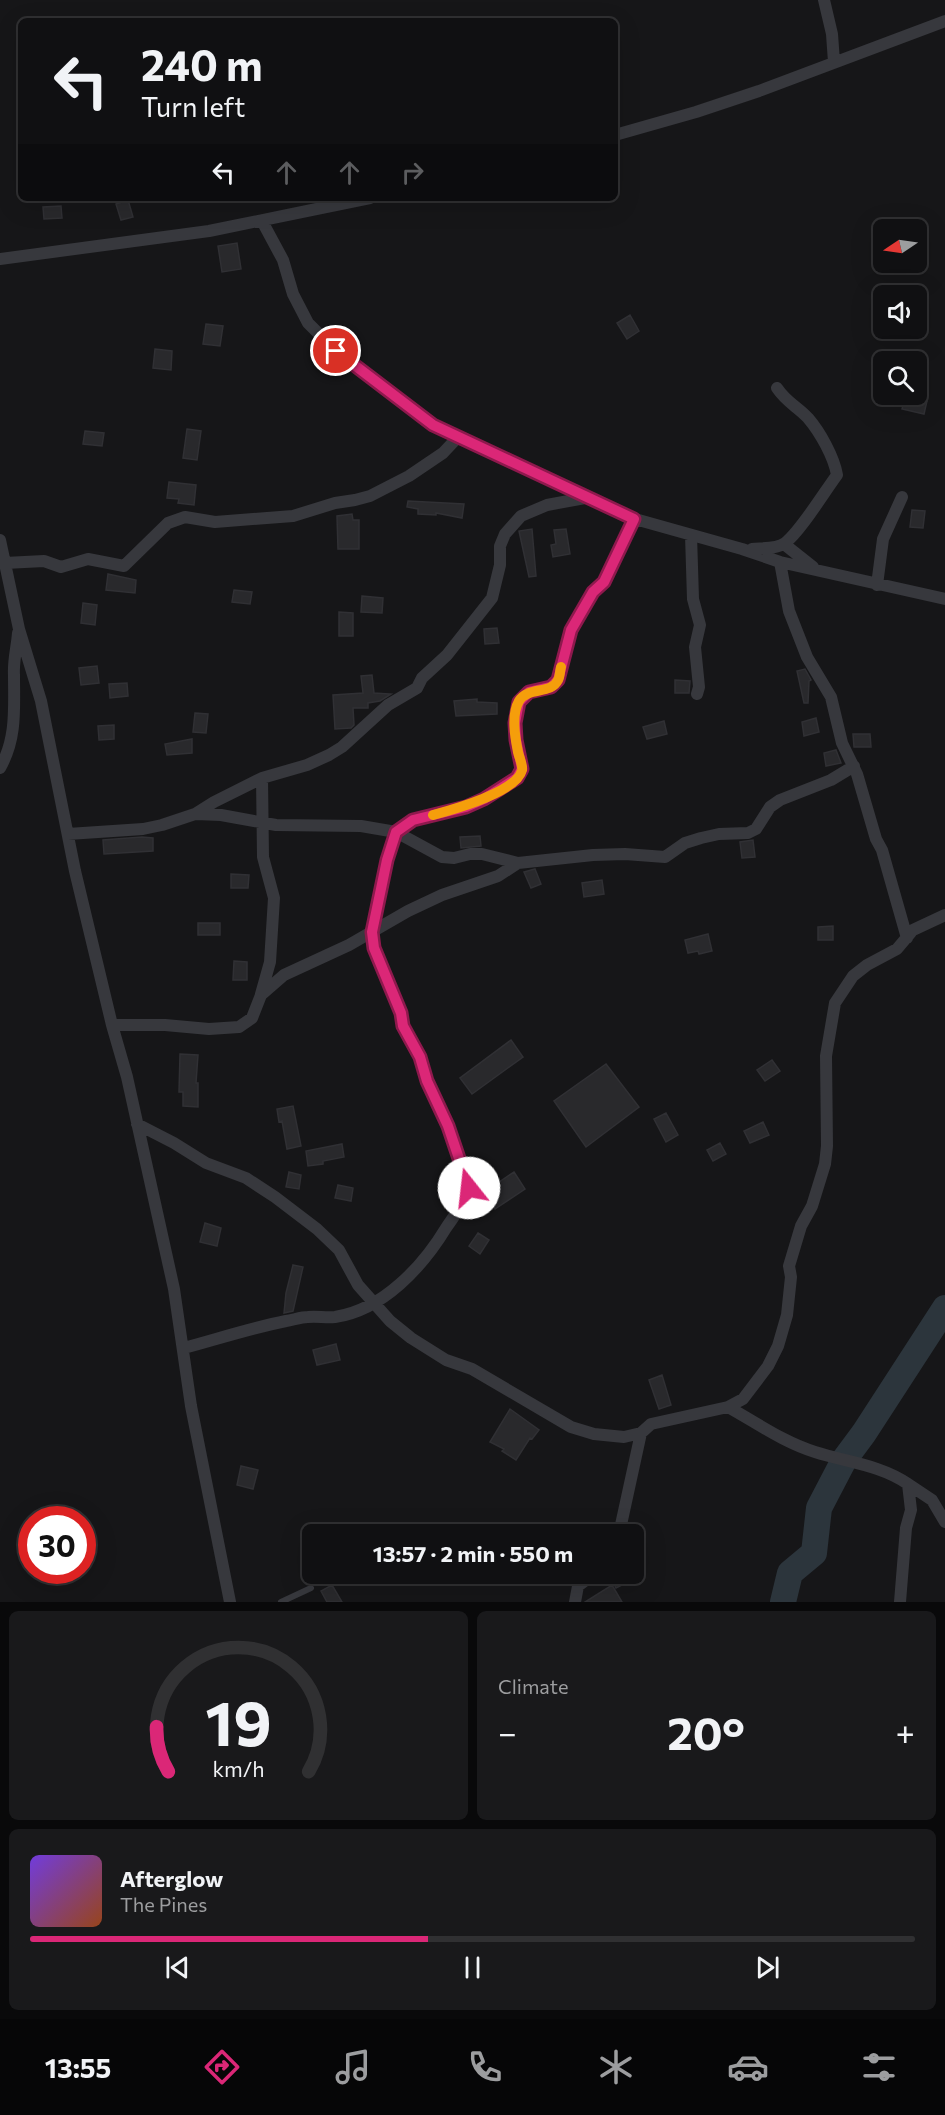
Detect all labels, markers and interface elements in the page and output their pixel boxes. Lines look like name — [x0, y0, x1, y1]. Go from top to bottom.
text: 240 m — [141, 38, 263, 90]
icon: left — [42, 42, 120, 120]
text: Turn left — [141, 90, 245, 123]
icon: left — [207, 156, 240, 189]
icon: ahead — [270, 156, 303, 189]
icon: ahead — [333, 156, 366, 189]
icon: right — [396, 156, 429, 189]
north arrow — [873, 219, 927, 273]
map controls — [873, 219, 927, 405]
button: sound — [873, 285, 927, 339]
pin — [310, 325, 361, 376]
icon: arrive — [319, 334, 352, 367]
button: search — [873, 351, 927, 405]
position arrow — [437, 1156, 501, 1220]
speed limit sign: 30 — [18, 1506, 96, 1584]
text: 13:57 · 2 min · 550 m — [373, 1540, 573, 1567]
text: Climate — [498, 1674, 568, 1698]
text: 19 — [205, 1683, 272, 1759]
text: 20° — [667, 1704, 745, 1759]
text: − — [498, 1711, 517, 1752]
text: + — [896, 1711, 915, 1752]
text: km/h — [212, 1756, 265, 1782]
text: Afterglow — [120, 1865, 223, 1892]
text: The Pines — [120, 1892, 207, 1916]
icon: previous — [161, 1951, 194, 1984]
icon: pause — [456, 1951, 489, 1984]
icon: next — [751, 1951, 784, 1984]
icon: directions — [201, 2046, 243, 2088]
icon: music — [332, 2046, 374, 2088]
icon: phone — [464, 2046, 506, 2088]
icon: climate — [595, 2046, 637, 2088]
icon: car — [727, 2046, 769, 2088]
icon: filters — [858, 2046, 900, 2088]
text: 13:55 — [45, 2051, 111, 2084]

